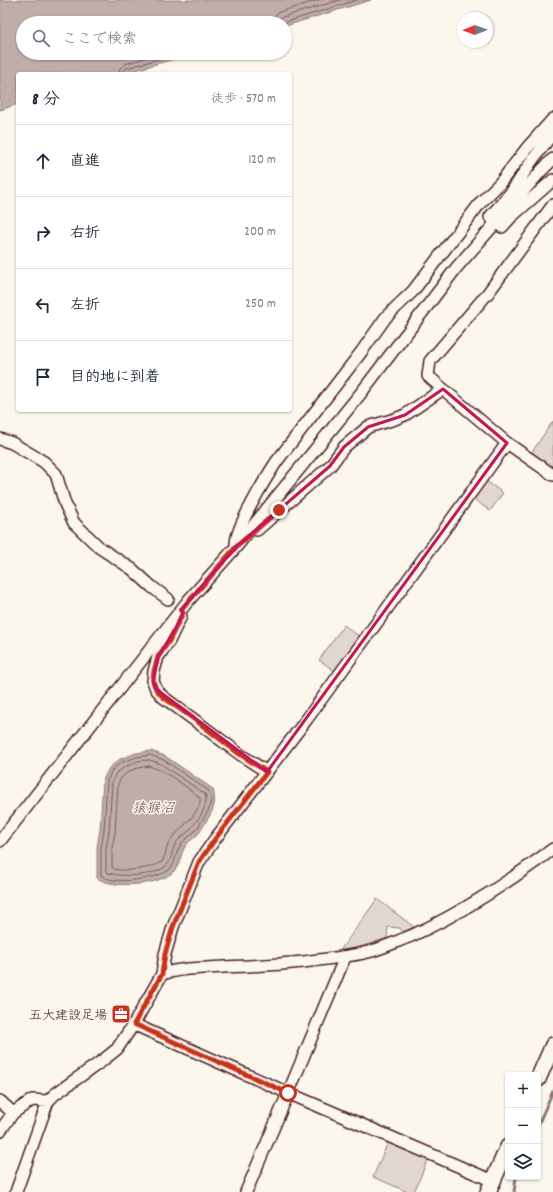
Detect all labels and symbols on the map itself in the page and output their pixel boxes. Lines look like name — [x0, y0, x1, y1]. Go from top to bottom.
north arrow — [457, 12, 493, 48]
route end — [270, 501, 288, 519]
water label: 猿猴沼 — [132, 799, 175, 819]
office icon: 五大建設足場 — [110, 1003, 132, 1025]
place label: 五大建設足場 — [29, 1007, 107, 1026]
route start — [279, 1084, 297, 1102]

